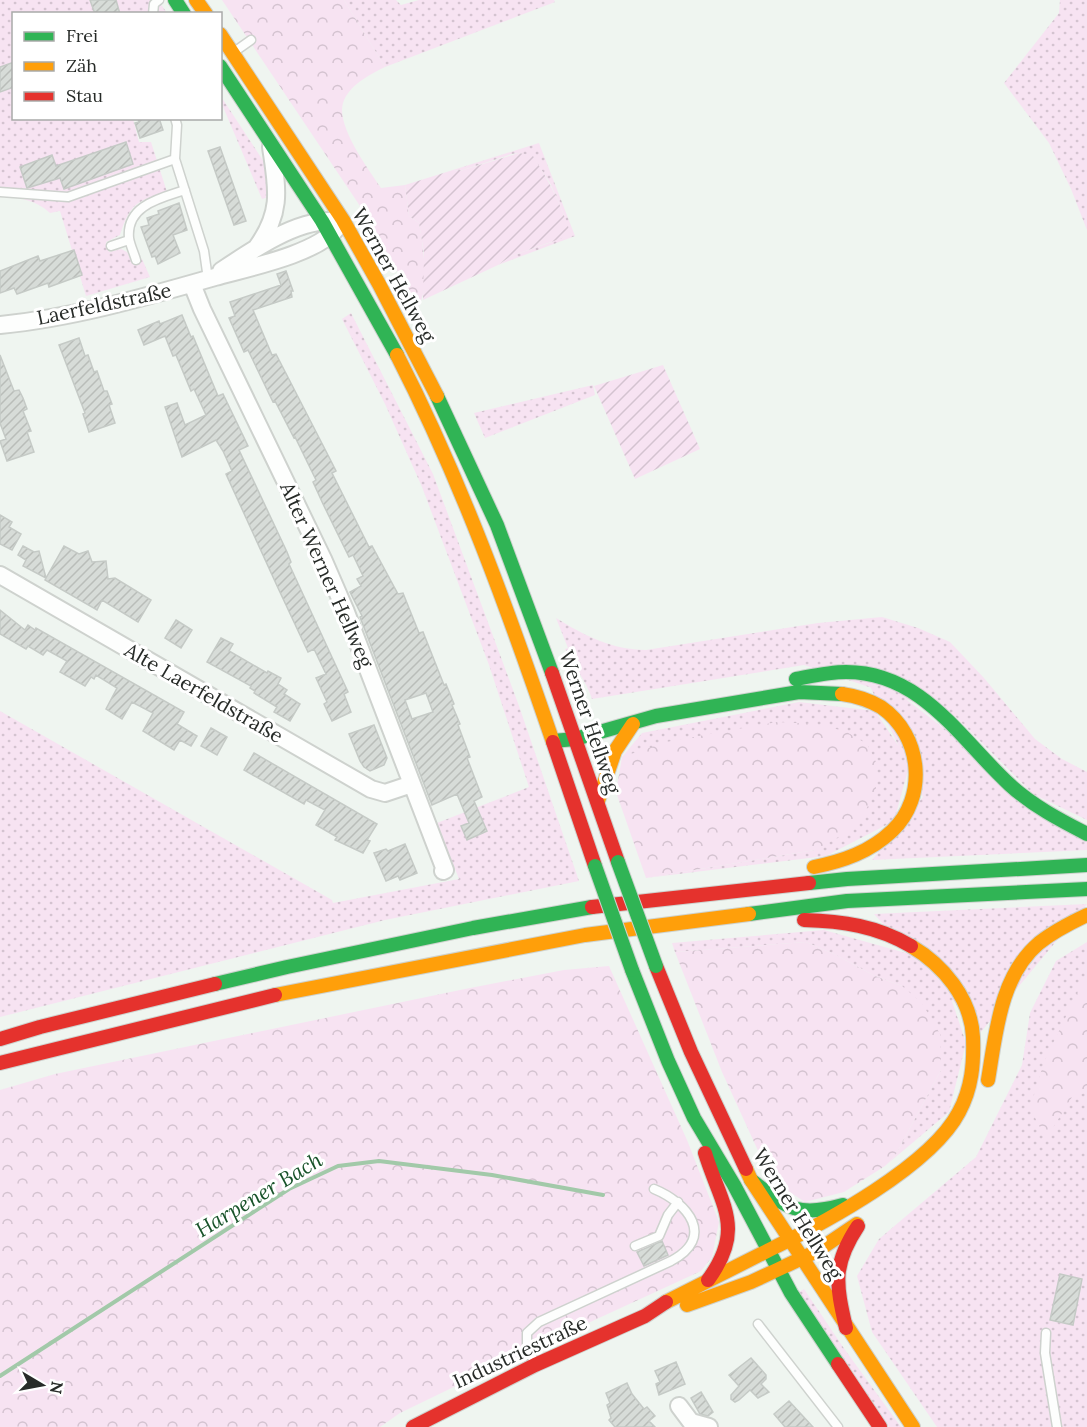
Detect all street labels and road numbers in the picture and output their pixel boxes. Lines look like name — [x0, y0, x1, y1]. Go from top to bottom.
street label: Werner Hellweg — [347, 203, 442, 347]
street label: Laerfeldstraße — [34, 277, 174, 330]
street label: Alter Werner Hellweg — [275, 477, 380, 672]
street label: Alte Laerfeldstraße — [120, 637, 288, 748]
street label: Werner Hellweg — [554, 647, 627, 798]
street label: Werner Hellweg — [748, 1144, 849, 1285]
street label: Industriestraße — [449, 1310, 591, 1394]

